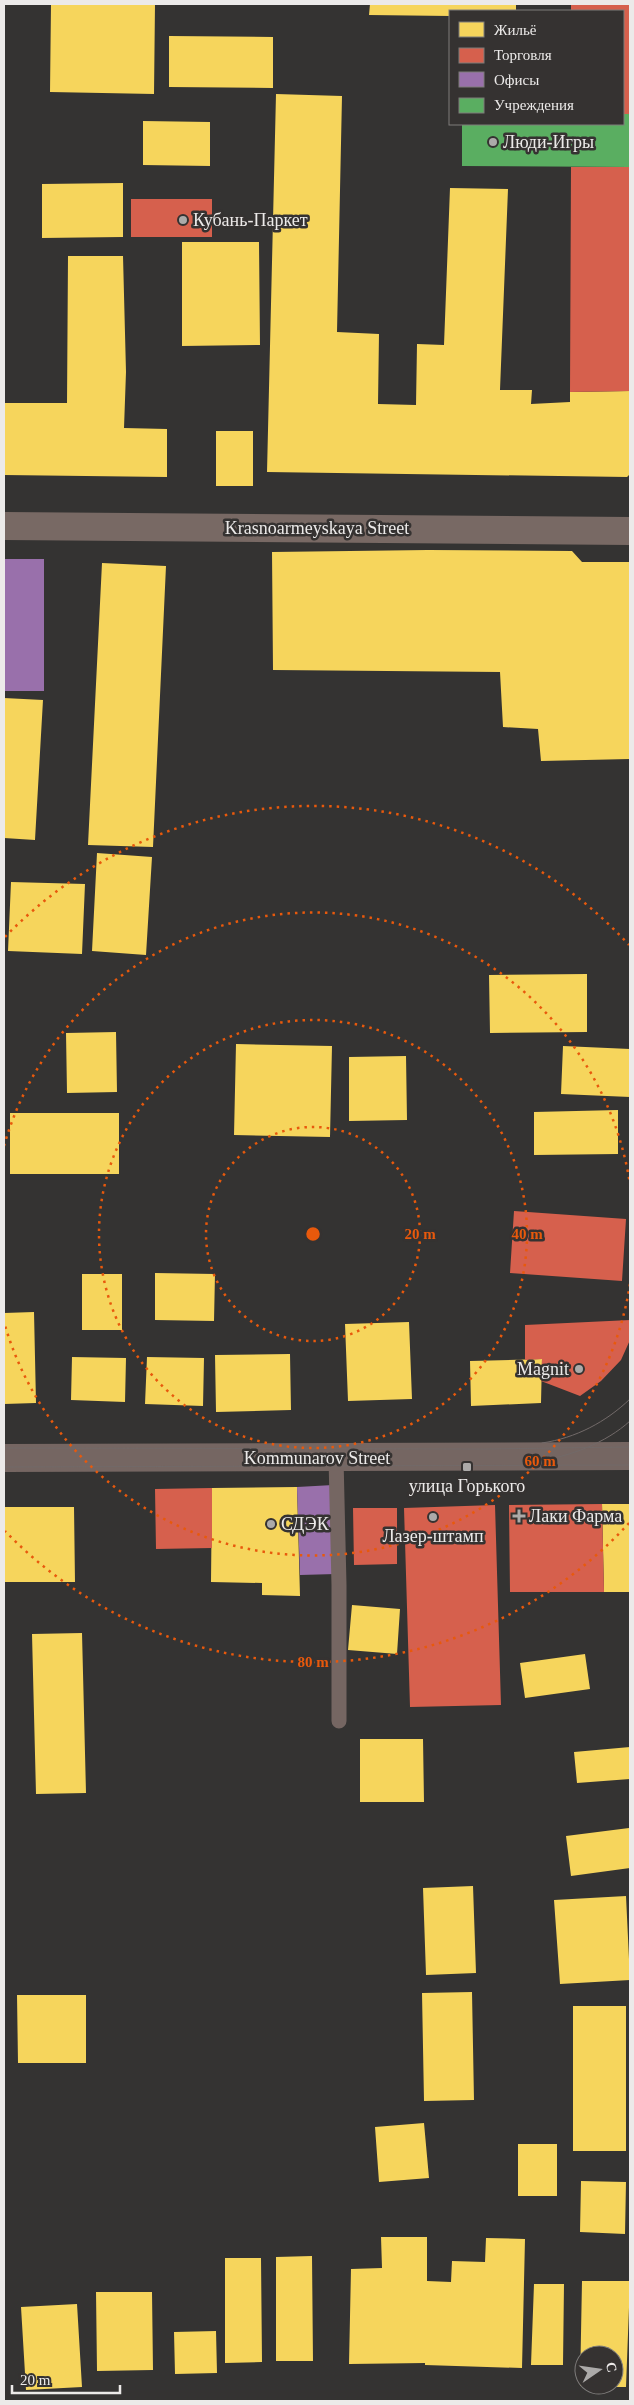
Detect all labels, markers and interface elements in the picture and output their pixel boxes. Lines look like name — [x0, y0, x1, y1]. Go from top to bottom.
legend — [449, 10, 624, 125]
text: Жильё — [494, 22, 537, 38]
text: Торговля — [494, 47, 552, 63]
text: Офисы — [494, 72, 539, 88]
text: Учреждения — [494, 97, 574, 113]
place label: Люди-Игры — [503, 132, 594, 152]
marker: Люди-Игры — [487, 136, 499, 148]
place label: Кубань-Паркет — [193, 210, 308, 230]
marker: Кубань-Паркет — [177, 214, 189, 226]
street label: Krasnoarmeyskaya Street — [225, 518, 409, 538]
centre of rings — [304, 1225, 322, 1243]
text: 20 m — [404, 1226, 436, 1242]
text: 40 m — [511, 1226, 543, 1242]
place label: Magnit — [517, 1359, 569, 1379]
marker: Magnit — [573, 1363, 585, 1375]
street label: Kommunarov Street — [244, 1448, 390, 1468]
text: 60 m — [524, 1453, 556, 1469]
marker: улица Горького — [461, 1461, 473, 1473]
place label: улица Горького — [409, 1476, 525, 1496]
place label: Лаки Фарма — [529, 1506, 622, 1526]
marker: Лаки Фарма — [513, 1510, 525, 1522]
marker: Лазер-штамп — [427, 1511, 439, 1523]
place label: СДЭК — [281, 1514, 330, 1534]
marker: СДЭК — [265, 1518, 277, 1530]
place label: Лазер-штамп — [382, 1526, 484, 1546]
text: 80 m — [297, 1654, 329, 1670]
north arrow — [574, 2345, 624, 2395]
text: С — [603, 2361, 620, 2374]
scale bar — [12, 2362, 120, 2394]
text: 20 m — [20, 2372, 51, 2388]

